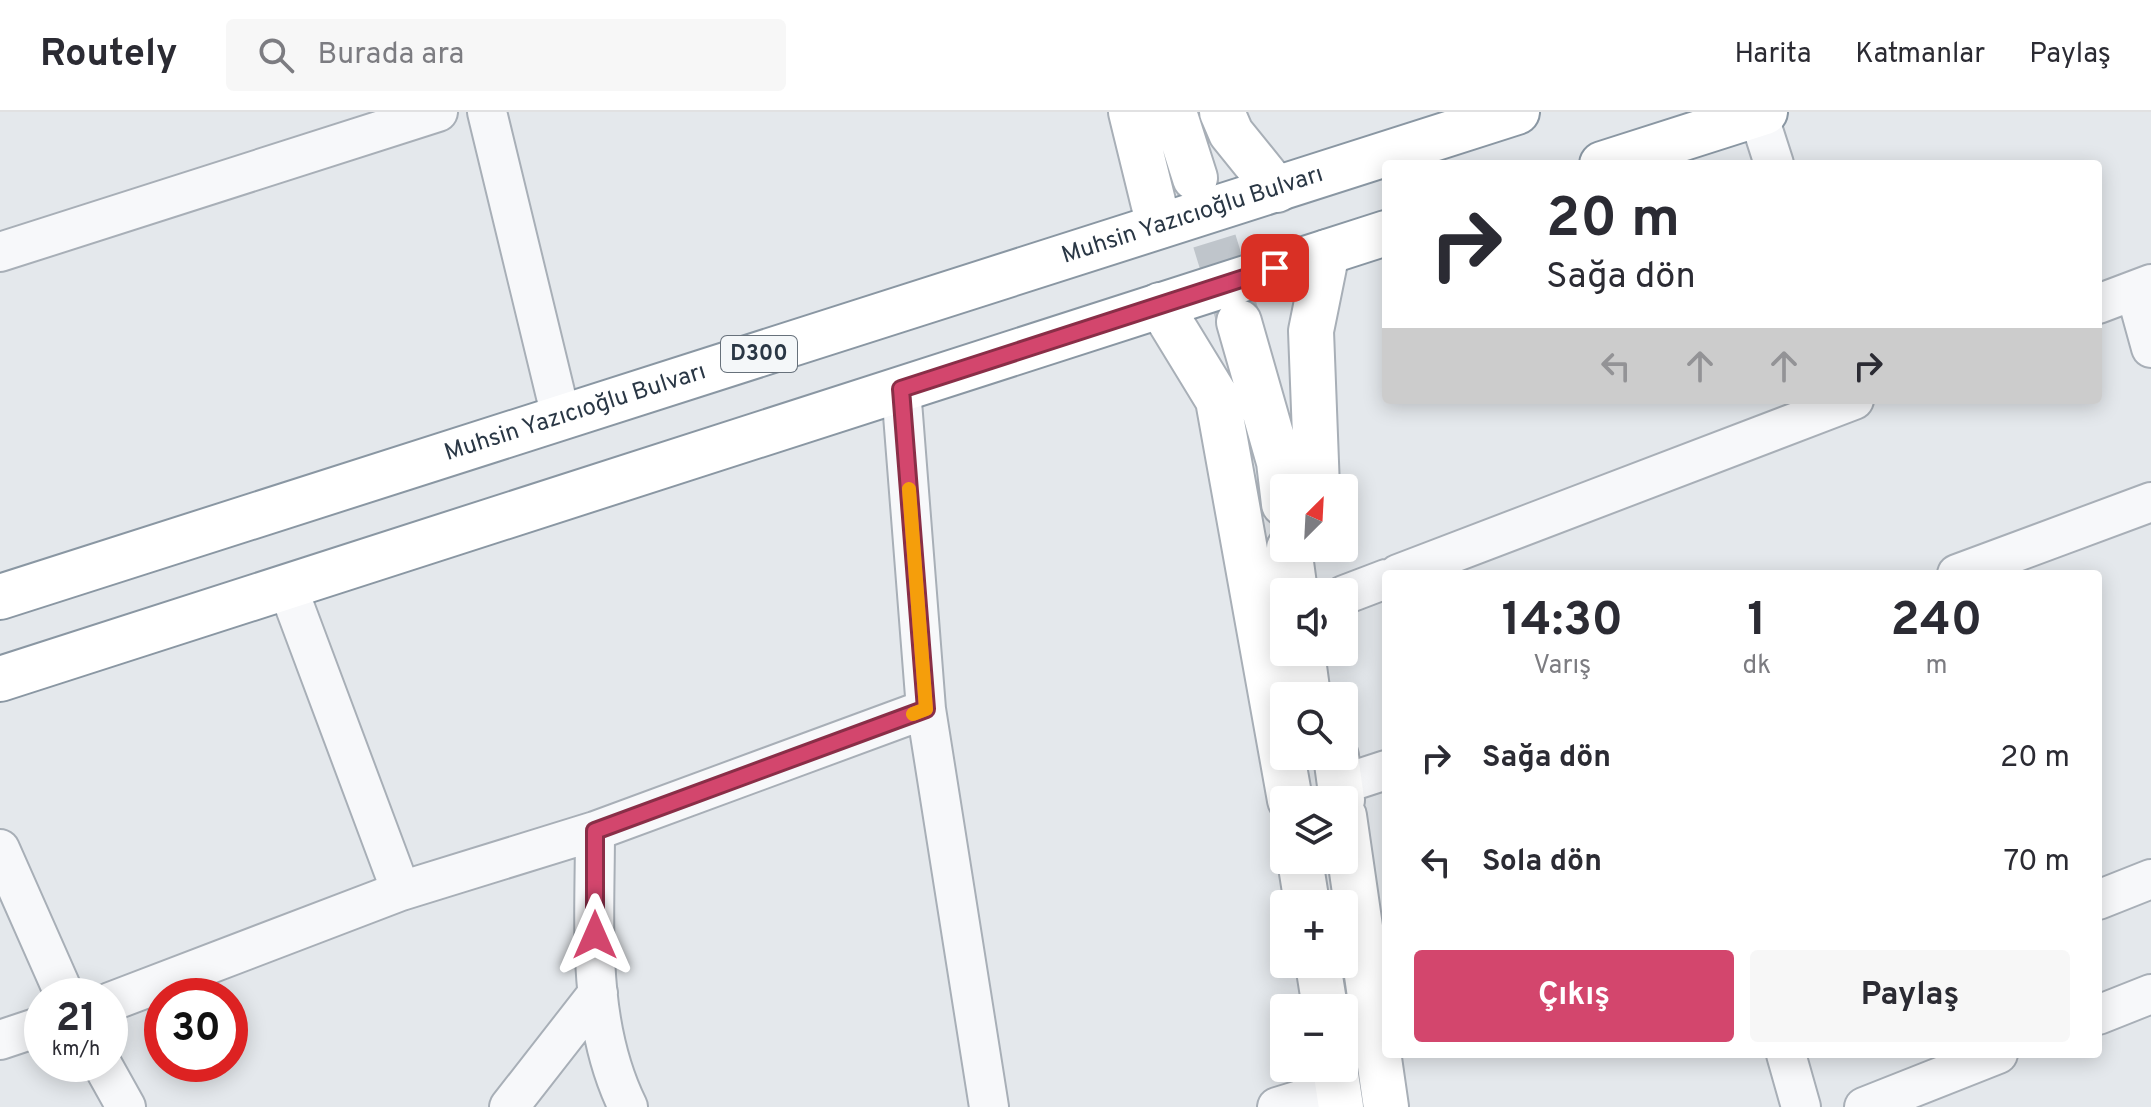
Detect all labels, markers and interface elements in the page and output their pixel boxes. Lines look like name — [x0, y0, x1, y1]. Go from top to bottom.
search box — [226, 19, 786, 91]
text: Routely — [40, 31, 178, 80]
icon: search — [254, 33, 298, 77]
text: Burada ara — [318, 37, 464, 74]
text: Harita — [1735, 37, 1811, 73]
text: Katmanlar — [1855, 37, 1985, 73]
text: Paylaş — [2029, 37, 2111, 73]
street label: Muhsin Yazıcıoğlu Bulvarı — [1058, 160, 1327, 272]
text: 20 m — [1546, 186, 1680, 256]
icon: right — [1414, 192, 1518, 296]
pin — [1241, 234, 1309, 302]
icon: arrive — [1253, 246, 1297, 290]
text: Sağa dön — [1546, 255, 1696, 301]
road number: D300 — [721, 336, 797, 372]
icon: left — [1594, 344, 1638, 388]
icon: ahead — [1678, 344, 1722, 388]
icon: ahead — [1762, 344, 1806, 388]
icon: right — [1846, 344, 1890, 388]
street label: Muhsin Yazıcıoğlu Bulvarı — [441, 357, 710, 469]
north arrow — [1270, 474, 1358, 562]
map controls — [1270, 474, 1358, 1082]
button: sound — [1270, 578, 1358, 666]
text: 14:30 — [1502, 592, 1623, 652]
text: 1 — [1747, 592, 1766, 652]
text: 240 — [1891, 592, 1982, 652]
text: Varış — [1533, 650, 1591, 683]
text: dk — [1743, 650, 1771, 683]
text: m — [1925, 650, 1948, 683]
button: search — [1270, 682, 1358, 770]
icon: right — [1414, 736, 1458, 780]
text: Sağa dön — [1482, 740, 1611, 777]
text: 20 m — [2000, 740, 2070, 777]
button: layers — [1270, 786, 1358, 874]
icon: left — [1414, 840, 1458, 884]
text: Sola dön — [1482, 844, 1602, 881]
text: 70 m — [2004, 844, 2070, 881]
button: + — [1270, 890, 1358, 978]
position arrow — [553, 893, 637, 977]
button: Çıkış — [1414, 950, 1734, 1042]
button: Paylaş — [1750, 950, 2070, 1042]
speed limit sign: 30 — [144, 978, 248, 1082]
button: − — [1270, 994, 1358, 1082]
text: 21 — [56, 995, 96, 1045]
text: km/h — [52, 1037, 100, 1063]

